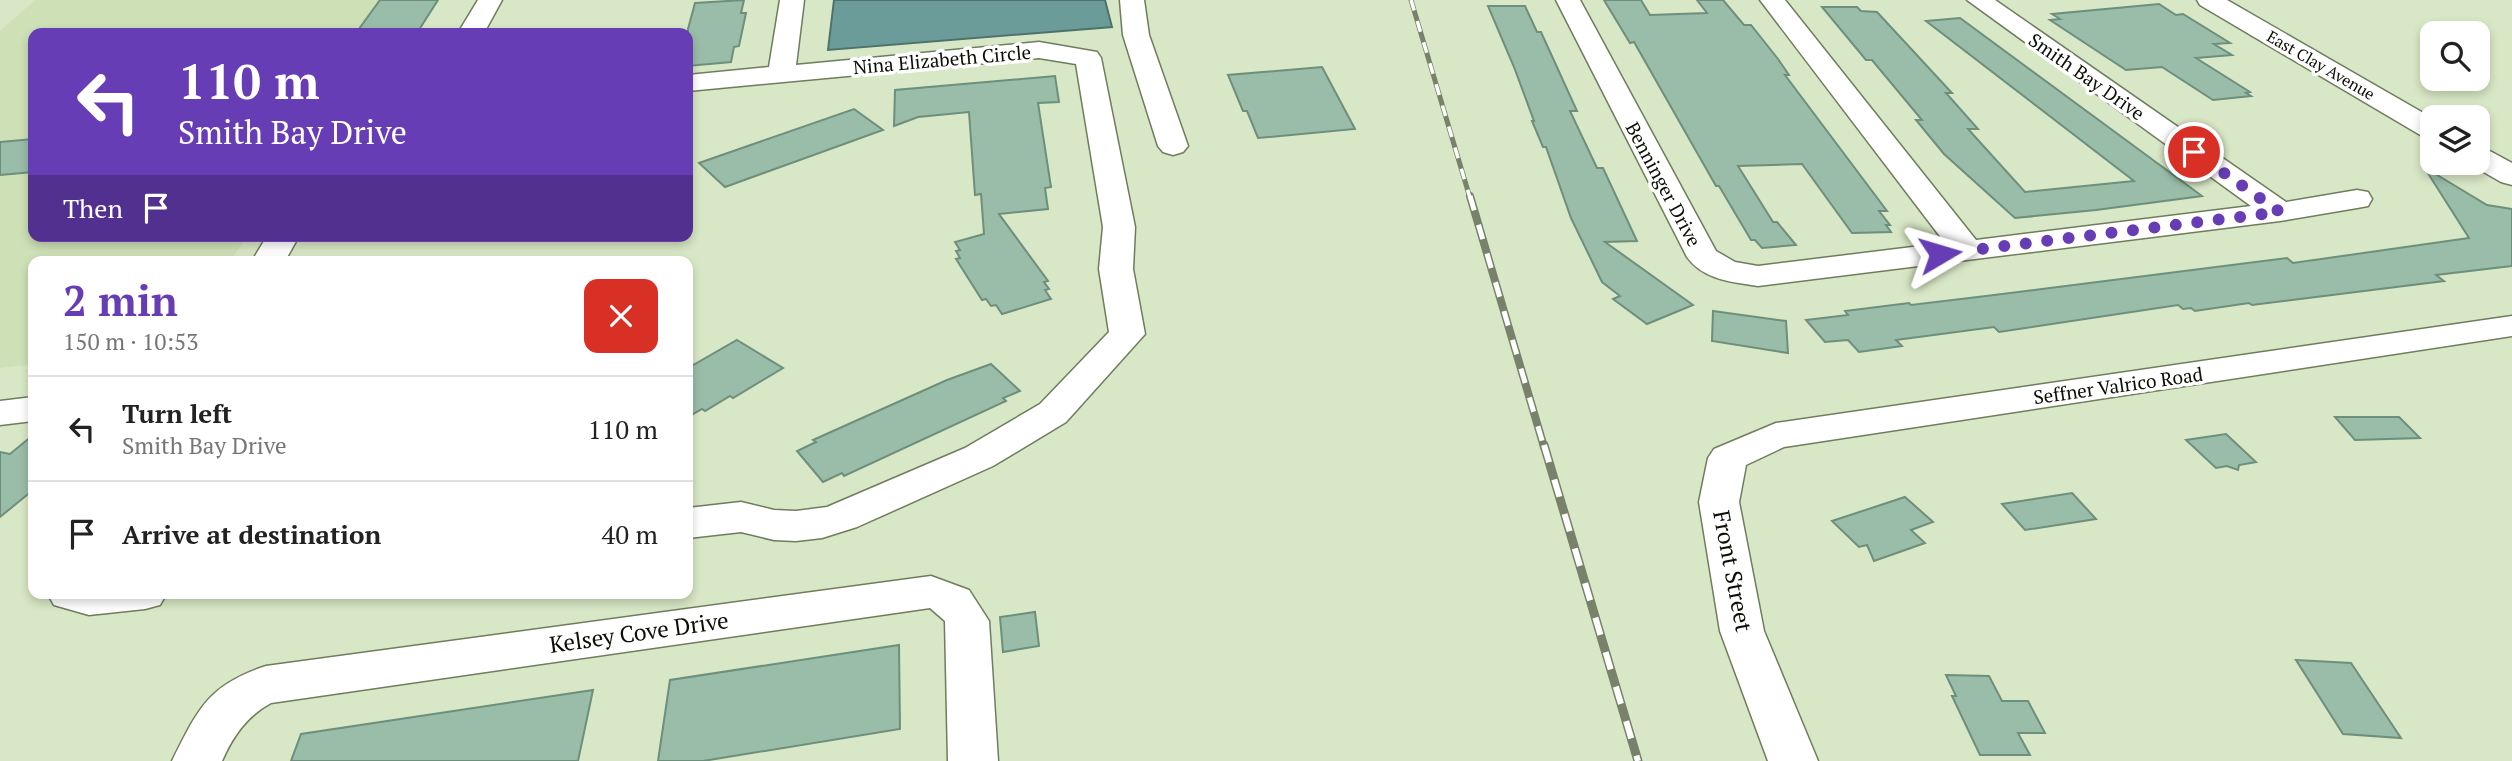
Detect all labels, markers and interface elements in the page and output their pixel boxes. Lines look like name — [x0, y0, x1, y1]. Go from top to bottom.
map controls — [2420, 21, 2490, 175]
button: search — [2420, 21, 2490, 91]
street label: East Clay Avenue — [2263, 25, 2379, 105]
street label: Smith Bay Drive — [2024, 27, 2150, 125]
street label: Nina Elizabeth Circle — [852, 39, 1032, 79]
text: 110 m — [178, 48, 320, 113]
icon: left — [63, 56, 154, 147]
button: layers — [2420, 105, 2490, 175]
text: Smith Bay Drive — [178, 111, 407, 153]
street label: Benninger Drive — [1621, 117, 1707, 251]
pin — [2164, 122, 2224, 182]
icon: arrive — [2175, 133, 2213, 171]
icon: arrive — [137, 189, 175, 227]
text: Then — [63, 191, 123, 225]
position arrow — [1903, 217, 1977, 291]
text: 2 min — [63, 272, 178, 328]
button: close — [584, 279, 658, 353]
text: 150 m · 10:53 — [63, 326, 198, 357]
street label: Seffner Valrico Road — [2032, 361, 2205, 409]
text: Turn left — [122, 396, 232, 430]
icon: left — [63, 410, 101, 448]
text: 110 m — [588, 412, 658, 446]
text: Smith Bay Drive — [122, 430, 287, 461]
street label: Front Street — [1706, 508, 1760, 635]
icon: arrive — [63, 515, 101, 553]
text: Arrive at destination — [122, 517, 381, 551]
text: 40 m — [602, 517, 658, 551]
street label: Kelsey Cove Drive — [548, 604, 730, 660]

